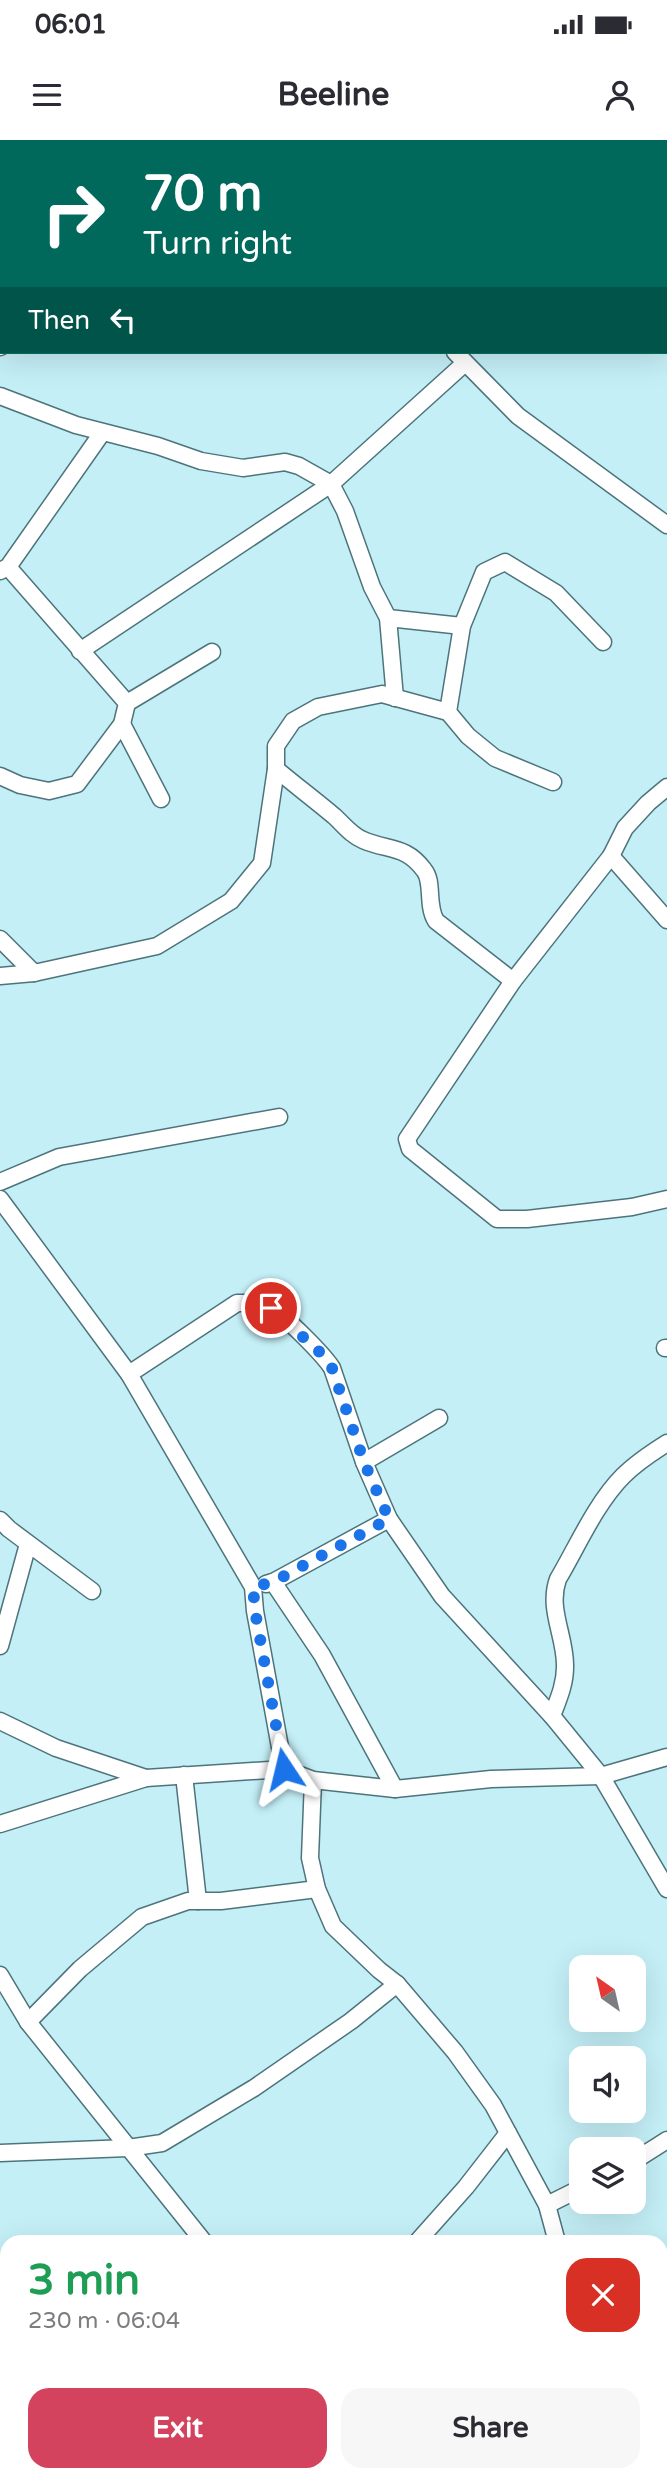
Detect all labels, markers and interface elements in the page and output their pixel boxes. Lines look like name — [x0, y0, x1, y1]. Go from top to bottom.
text: 06:01 — [35, 9, 107, 40]
icon: menu — [28, 76, 66, 114]
text: Beeline — [278, 76, 389, 114]
icon: person — [601, 76, 639, 114]
text: 70 m — [143, 165, 262, 224]
icon: right — [28, 168, 119, 259]
text: Turn right — [143, 225, 292, 263]
icon: left — [104, 301, 142, 339]
text: Then — [28, 305, 90, 336]
pin — [241, 1278, 301, 1338]
icon: arrive — [252, 1289, 290, 1327]
position arrow — [247, 1732, 321, 1806]
north arrow — [569, 1955, 646, 2032]
map controls — [569, 1955, 646, 2214]
button: sound — [569, 2046, 646, 2123]
button: layers — [569, 2137, 646, 2214]
text: 3 min — [28, 2255, 140, 2306]
button: close — [566, 2258, 640, 2332]
text: 230 m · 06:04 — [28, 2307, 180, 2335]
button: Exit — [28, 2388, 327, 2468]
button: Share — [341, 2388, 640, 2468]

